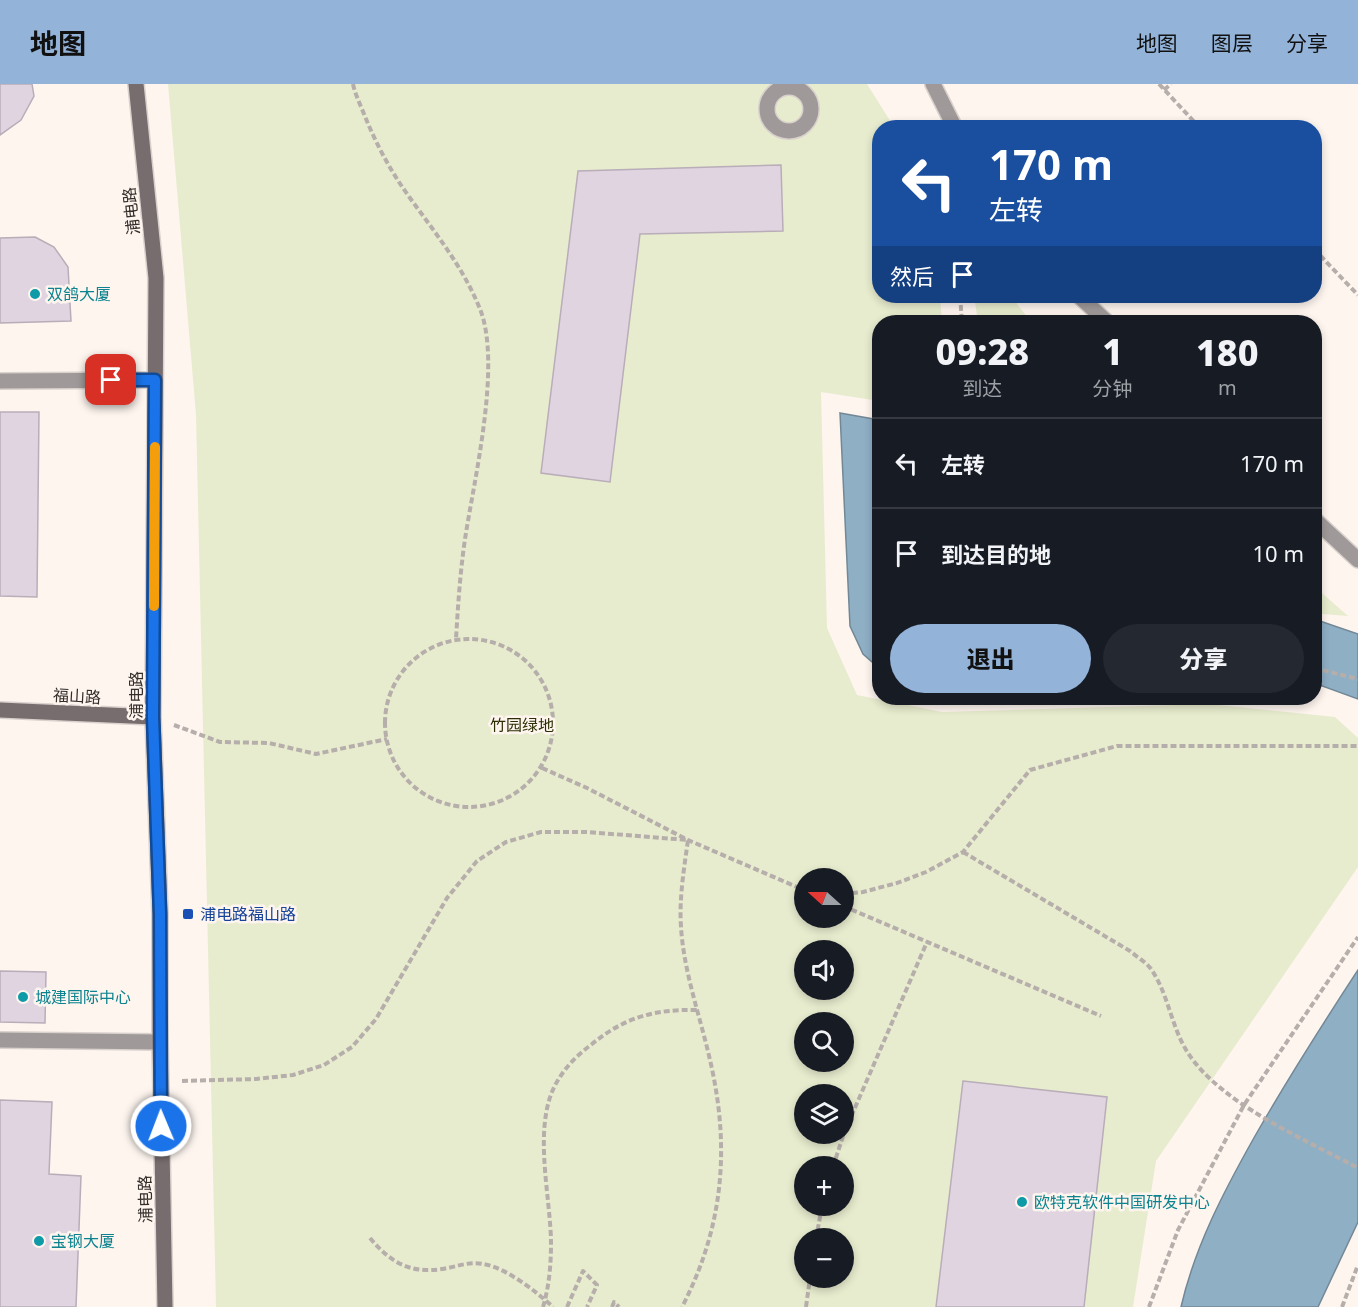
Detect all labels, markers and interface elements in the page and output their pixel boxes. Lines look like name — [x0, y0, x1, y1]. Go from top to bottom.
text: 地图 — [30, 24, 86, 62]
text: 地图 — [1136, 29, 1178, 57]
text: 图层 — [1211, 29, 1253, 57]
text: 分享 — [1286, 29, 1328, 57]
text: 170 m — [989, 135, 1113, 192]
icon: left — [890, 144, 968, 222]
street label: 浦电路 — [118, 186, 144, 236]
text: 左转 — [989, 191, 1043, 228]
icon: arrive — [946, 258, 979, 291]
text: 然后 — [890, 261, 934, 291]
place label: 双鸽大厦 — [47, 283, 111, 305]
marker: 双鸽大厦 — [28, 287, 42, 301]
text: 09:28 — [936, 327, 1029, 376]
text: 1 — [1102, 327, 1123, 376]
text: 180 — [1196, 328, 1258, 377]
pin — [85, 354, 136, 405]
icon: arrive — [94, 363, 127, 396]
text: m — [1218, 374, 1237, 401]
text: 到达 — [962, 375, 1002, 402]
text: 分钟 — [1093, 375, 1133, 402]
icon: left — [890, 447, 923, 480]
text: 170 m — [1240, 448, 1304, 478]
text: 左转 — [941, 449, 985, 479]
icon: arrive — [890, 537, 923, 570]
text: 10 m — [1253, 538, 1304, 568]
text: 到达目的地 — [941, 539, 1051, 569]
button: 退出 — [890, 624, 1091, 693]
button: 分享 — [1103, 624, 1304, 693]
street label: 浦电路 — [125, 671, 147, 719]
street label: 福山路 — [52, 684, 102, 708]
park label: 竹园绿地 — [490, 714, 554, 736]
north arrow — [794, 868, 854, 928]
map controls — [794, 868, 854, 1288]
place label: 浦电路福山路 — [200, 903, 296, 925]
marker: 浦电路福山路 — [181, 907, 195, 921]
button: sound — [794, 940, 854, 1000]
place label: 城建国际中心 — [35, 986, 131, 1008]
marker: 城建国际中心 — [16, 990, 30, 1004]
button: search — [794, 1012, 854, 1072]
button: layers — [794, 1084, 854, 1144]
position arrow — [129, 1094, 193, 1158]
button: + — [794, 1156, 854, 1216]
street label: 浦电路 — [134, 1175, 156, 1223]
place label: 欧特克软件中国研发中心 — [1034, 1191, 1210, 1213]
marker: 欧特克软件中国研发中心 — [1015, 1195, 1029, 1209]
button: − — [794, 1228, 854, 1288]
place label: 宝钢大厦 — [51, 1230, 115, 1252]
marker: 宝钢大厦 — [32, 1234, 46, 1248]

